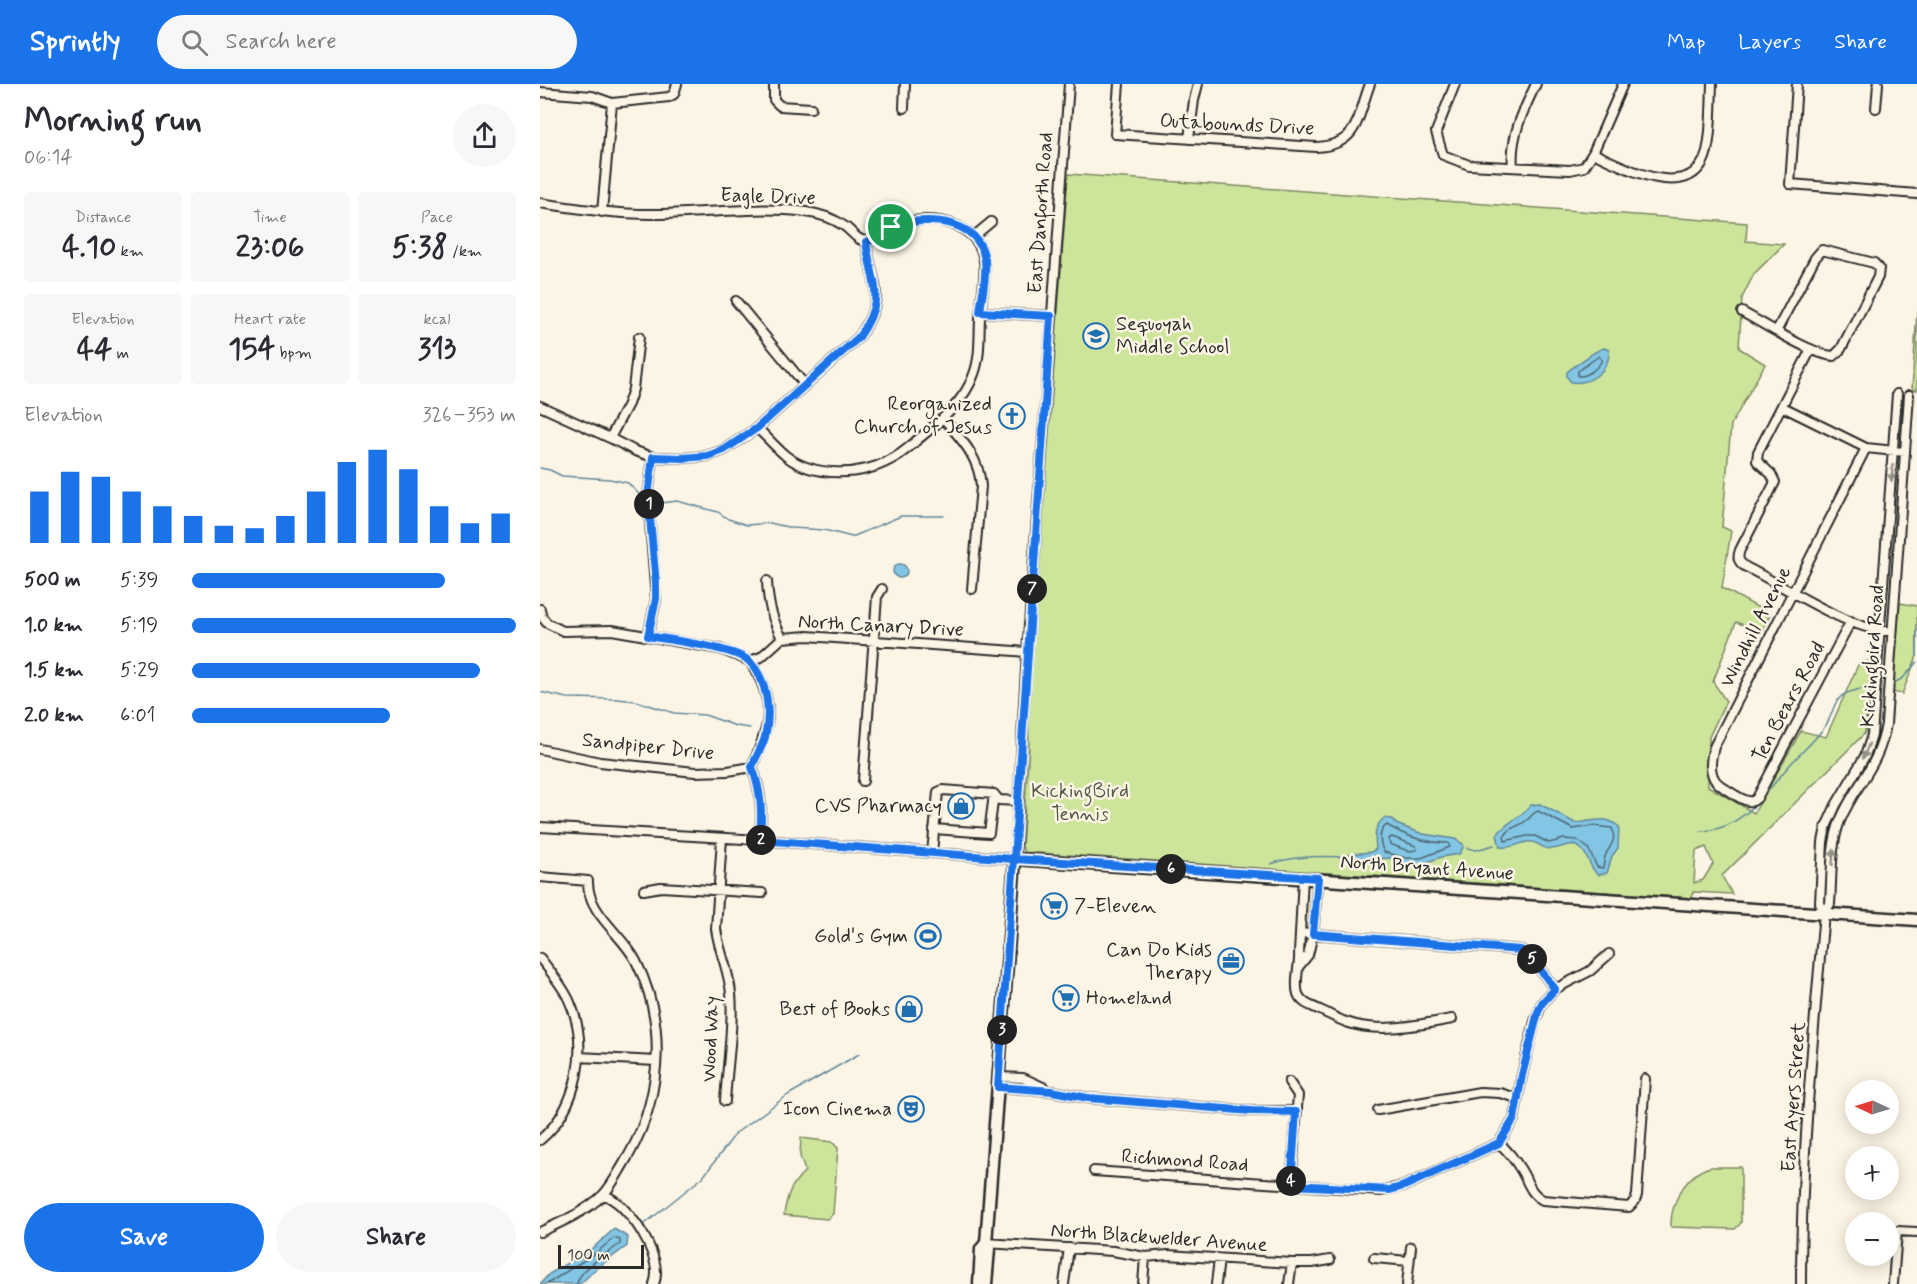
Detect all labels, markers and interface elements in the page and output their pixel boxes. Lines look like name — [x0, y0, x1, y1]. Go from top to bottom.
search box — [157, 15, 577, 69]
text: Sprintly — [30, 24, 121, 61]
icon: search — [178, 26, 211, 59]
text: Search here — [226, 28, 336, 56]
text: Map — [1667, 28, 1705, 56]
text: Layers — [1738, 28, 1801, 56]
text: Share — [1834, 28, 1887, 56]
text: Morning run — [24, 99, 202, 143]
button: share — [453, 104, 516, 167]
street label: Outabounds Drive — [1159, 107, 1315, 143]
street label: East Danforth Road — [1022, 131, 1062, 295]
text: 06:14 — [24, 144, 73, 171]
street label: Eagle Drive — [720, 182, 816, 212]
pin — [865, 201, 916, 252]
text: Distance — [75, 207, 131, 228]
text: Time — [253, 207, 287, 228]
text: Pace — [421, 207, 453, 228]
icon: arrive — [874, 210, 907, 243]
text: 4.10 — [62, 228, 116, 267]
text: 23:06 — [236, 228, 304, 267]
text: 5:38 — [392, 228, 448, 267]
text: km — [116, 241, 144, 262]
text: /km — [448, 241, 482, 262]
text: Elevation — [72, 309, 135, 330]
text: Heart rate — [234, 309, 306, 330]
text: kcal — [424, 309, 450, 330]
place label: Sequoyah Middle School — [1116, 311, 1229, 361]
school or university icon: Sequoyah Middle School — [1081, 321, 1111, 351]
text: 44 — [77, 330, 112, 369]
text: 154 — [228, 330, 275, 369]
text: 313 — [418, 330, 456, 369]
text: m — [112, 343, 129, 364]
text: bpm — [275, 343, 312, 364]
place label: Reorganized Church of Jesus — [854, 391, 992, 441]
church icon: Reorganized Church of Jesus — [997, 401, 1027, 431]
text: Elevation — [24, 402, 103, 429]
text: 326–353 m — [422, 402, 516, 429]
one-way arrow — [1887, 464, 1896, 483]
pin: 1 — [634, 489, 664, 519]
text: 1 — [645, 493, 653, 514]
street label: Windhill Avenue — [1714, 562, 1798, 692]
text: 500 m — [24, 567, 81, 594]
text: 5:39 — [120, 567, 158, 594]
pin: 7 — [1017, 574, 1047, 604]
text: 7 — [1027, 578, 1037, 599]
street label: Kickingbird Road — [1855, 584, 1893, 728]
street label: North Canary Drive — [797, 608, 965, 644]
text: 1.0 km — [24, 612, 83, 639]
text: 5:19 — [120, 612, 158, 639]
street label: Ten Bears Road — [1746, 637, 1832, 767]
text: 1.5 km — [24, 657, 84, 684]
text: 5:29 — [120, 657, 159, 684]
text: 2.0 km — [24, 702, 84, 729]
text: 6:01 — [120, 702, 155, 729]
street label: Sandpiper Drive — [581, 727, 715, 767]
one-way arrow — [1861, 742, 1870, 760]
park label: KickingBird Tennis — [1031, 778, 1129, 828]
shop icon: CVS Pharmacy — [946, 791, 976, 821]
place label: CVS Pharmacy — [814, 793, 942, 820]
pin: 2 — [746, 825, 776, 855]
text: 2 — [757, 829, 765, 850]
one-way arrow — [1829, 847, 1838, 866]
street label: North Bryant Avenue — [1339, 848, 1515, 888]
pin: 6 — [1156, 854, 1186, 884]
text: 6 — [1167, 858, 1175, 879]
supermarket icon: 7-Eleven — [1039, 891, 1069, 921]
place label: 7-Eleven — [1074, 893, 1157, 920]
sports icon: Gold's Gym — [913, 921, 943, 951]
place label: Gold's Gym — [814, 923, 908, 950]
place label: Can Do Kids Therapy — [1106, 937, 1212, 987]
pin: 5 — [1517, 944, 1547, 974]
office icon: Can Do Kids Therapy — [1216, 946, 1246, 976]
text: 5 — [1527, 948, 1537, 969]
supermarket icon: Homeland — [1051, 983, 1081, 1013]
place label: Homeland — [1086, 985, 1172, 1012]
shop icon: Best of Books — [894, 994, 924, 1024]
street label: Wood Way — [696, 995, 726, 1083]
place label: Best of Books — [779, 996, 890, 1023]
pin: 3 — [987, 1015, 1017, 1045]
text: 3 — [998, 1019, 1006, 1040]
street label: East Ayers Street — [1775, 1021, 1813, 1173]
north arrow — [1845, 1080, 1899, 1134]
map controls — [1845, 1080, 1899, 1266]
theatre icon: Icon Cinema — [896, 1094, 926, 1124]
place label: Icon Cinema — [783, 1096, 892, 1123]
street label: Richmond Road — [1121, 1143, 1249, 1179]
button: + — [1845, 1146, 1899, 1200]
pin: 4 — [1276, 1166, 1306, 1196]
text: 4 — [1286, 1170, 1296, 1191]
button: Save — [24, 1203, 264, 1272]
button: Share — [276, 1203, 516, 1272]
button: − — [1845, 1212, 1899, 1266]
street label: North Blackwelder Avenue — [1050, 1217, 1268, 1259]
scale bar — [558, 1242, 644, 1270]
text: 100 m — [567, 1245, 610, 1266]

